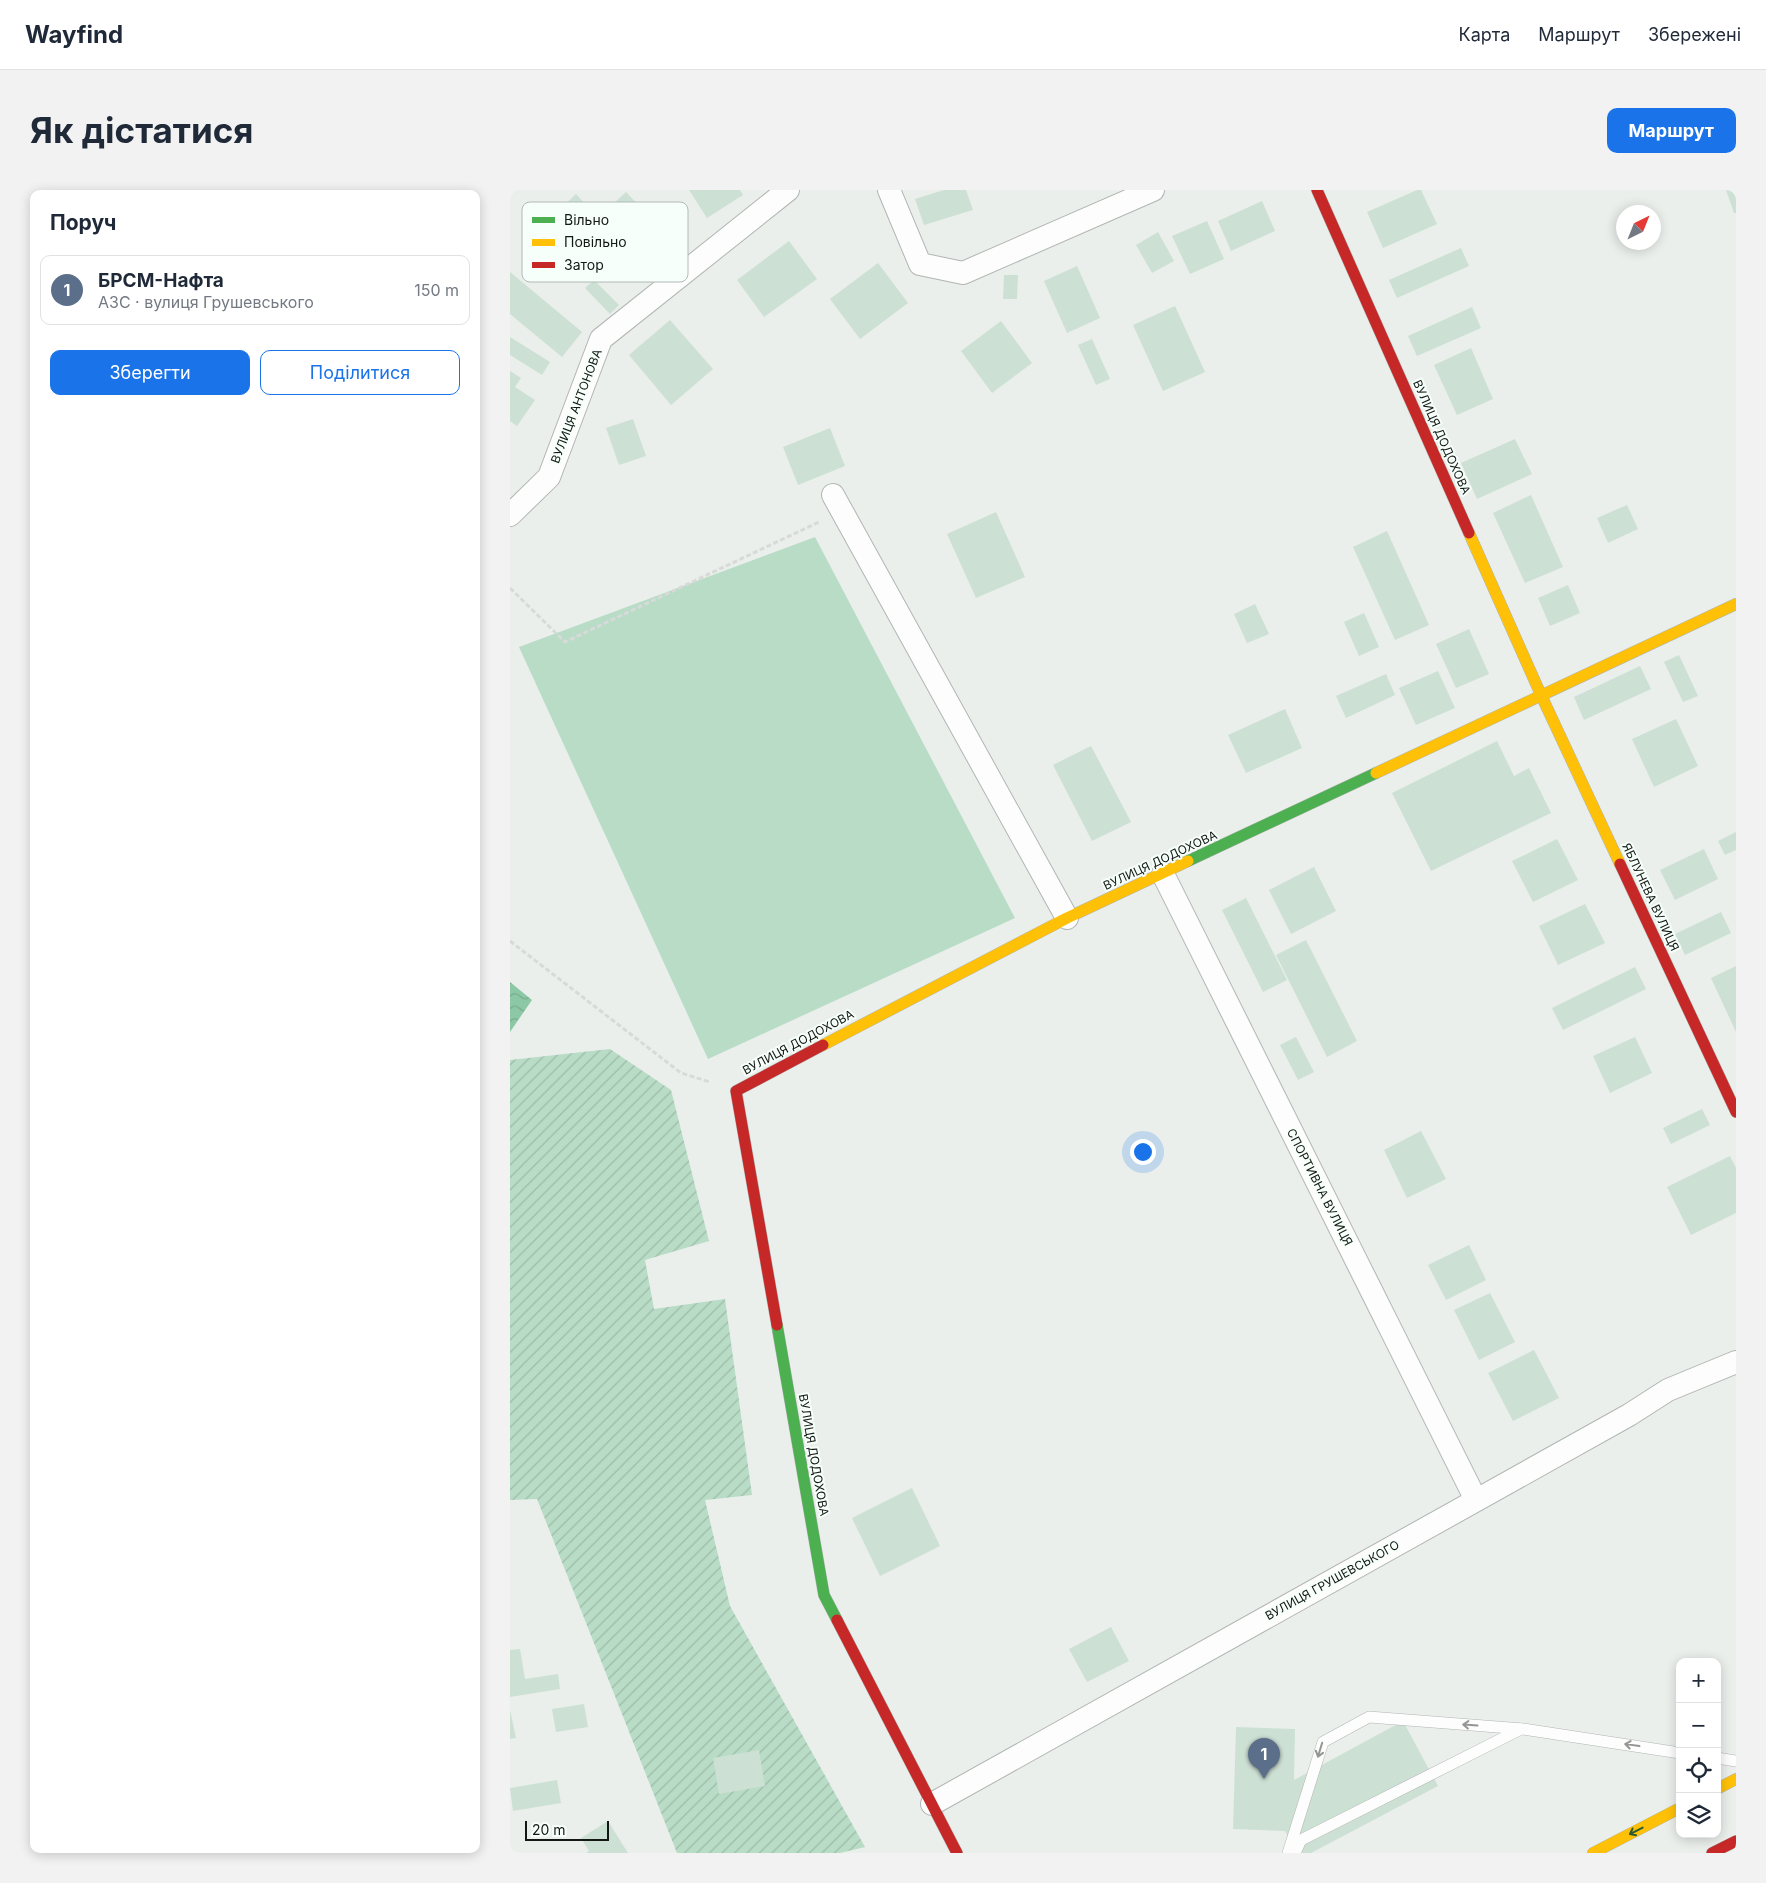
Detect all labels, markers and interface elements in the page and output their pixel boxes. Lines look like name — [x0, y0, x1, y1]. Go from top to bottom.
text: Wayfind — [25, 20, 123, 49]
text: Карта — [1459, 24, 1510, 45]
text: Маршрут — [1538, 24, 1620, 45]
text: Збережені — [1648, 24, 1741, 45]
button: Маршрут — [1607, 108, 1736, 153]
text: Як дістатися — [30, 109, 254, 151]
legend — [522, 202, 688, 282]
north arrow — [1616, 205, 1661, 250]
text: Поруч — [50, 210, 117, 235]
text: Вільно — [564, 211, 609, 228]
text: Повільно — [564, 233, 627, 250]
text: Затор — [564, 256, 604, 273]
text: БРСМ-Нафта — [98, 269, 224, 292]
text: 1 — [64, 280, 70, 300]
text: 150 m — [414, 280, 459, 300]
text: АЗС · вулиця Грушевського — [98, 292, 314, 312]
street label: ВУЛИЦЯ АНТОНОВА — [547, 347, 605, 465]
button: Зберегти — [50, 350, 250, 395]
button: Поділитися — [260, 350, 460, 395]
street label: ВУЛИЦЯ ДОДОХОВА — [1410, 377, 1474, 497]
street label: ВУЛИЦЯ ДОДОХОВА — [1101, 827, 1219, 893]
street label: ЯБЛУНЕВА ВУЛИЦЯ — [1619, 841, 1683, 953]
street label: ВУЛИЦЯ ДОДОХОВА — [740, 1006, 856, 1078]
street label: СПОРТИВНА ВУЛИЦЯ — [1284, 1126, 1356, 1248]
your location — [1130, 1139, 1156, 1165]
street label: ВУЛИЦЯ ДОДОХОВА — [796, 1393, 832, 1517]
street label: ВУЛИЦЯ ГРУШЕВСЬКОГО — [1262, 1537, 1402, 1623]
map controls — [1676, 1658, 1721, 1838]
button: + — [1676, 1658, 1721, 1703]
button: − — [1676, 1703, 1721, 1748]
one-way arrow — [1463, 1720, 1479, 1729]
pin: 1 — [1248, 1738, 1280, 1779]
one-way arrow — [1624, 1740, 1640, 1750]
one-way arrow — [1315, 1741, 1325, 1757]
button: locate — [1676, 1748, 1721, 1793]
button: layers — [1676, 1793, 1721, 1838]
scale bar — [525, 1818, 609, 1841]
text: 20 m — [532, 1821, 566, 1838]
one-way arrow — [1629, 1826, 1644, 1836]

